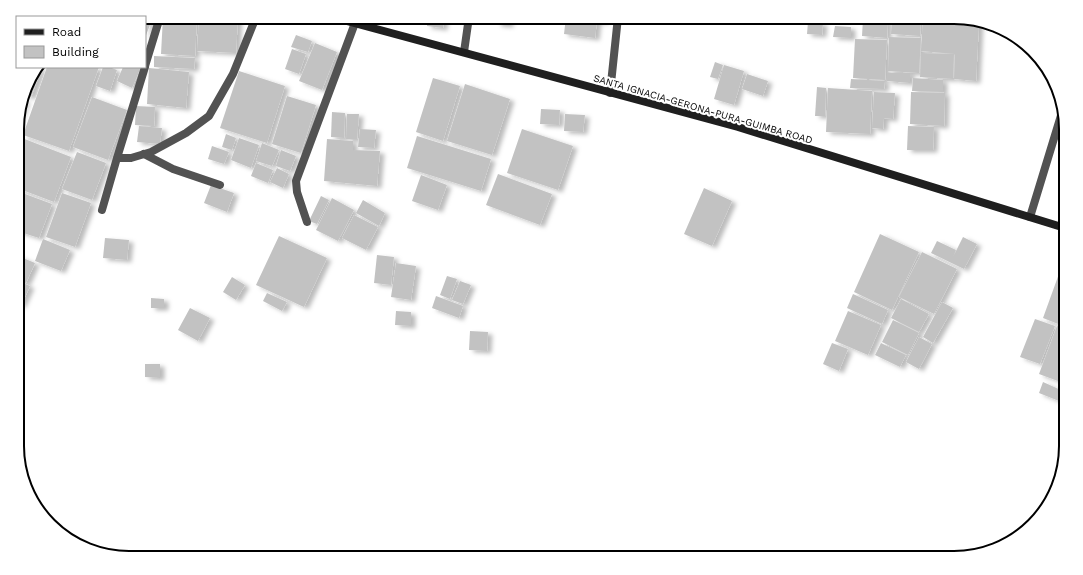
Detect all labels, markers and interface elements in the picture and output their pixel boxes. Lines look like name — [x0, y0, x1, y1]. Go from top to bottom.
legend — [16, 16, 146, 68]
text: Road — [52, 25, 81, 39]
text: Building — [52, 45, 99, 59]
street label: SANTA IGNACIA-GERONA-PURA-GUIMBA ROAD — [592, 72, 814, 146]

